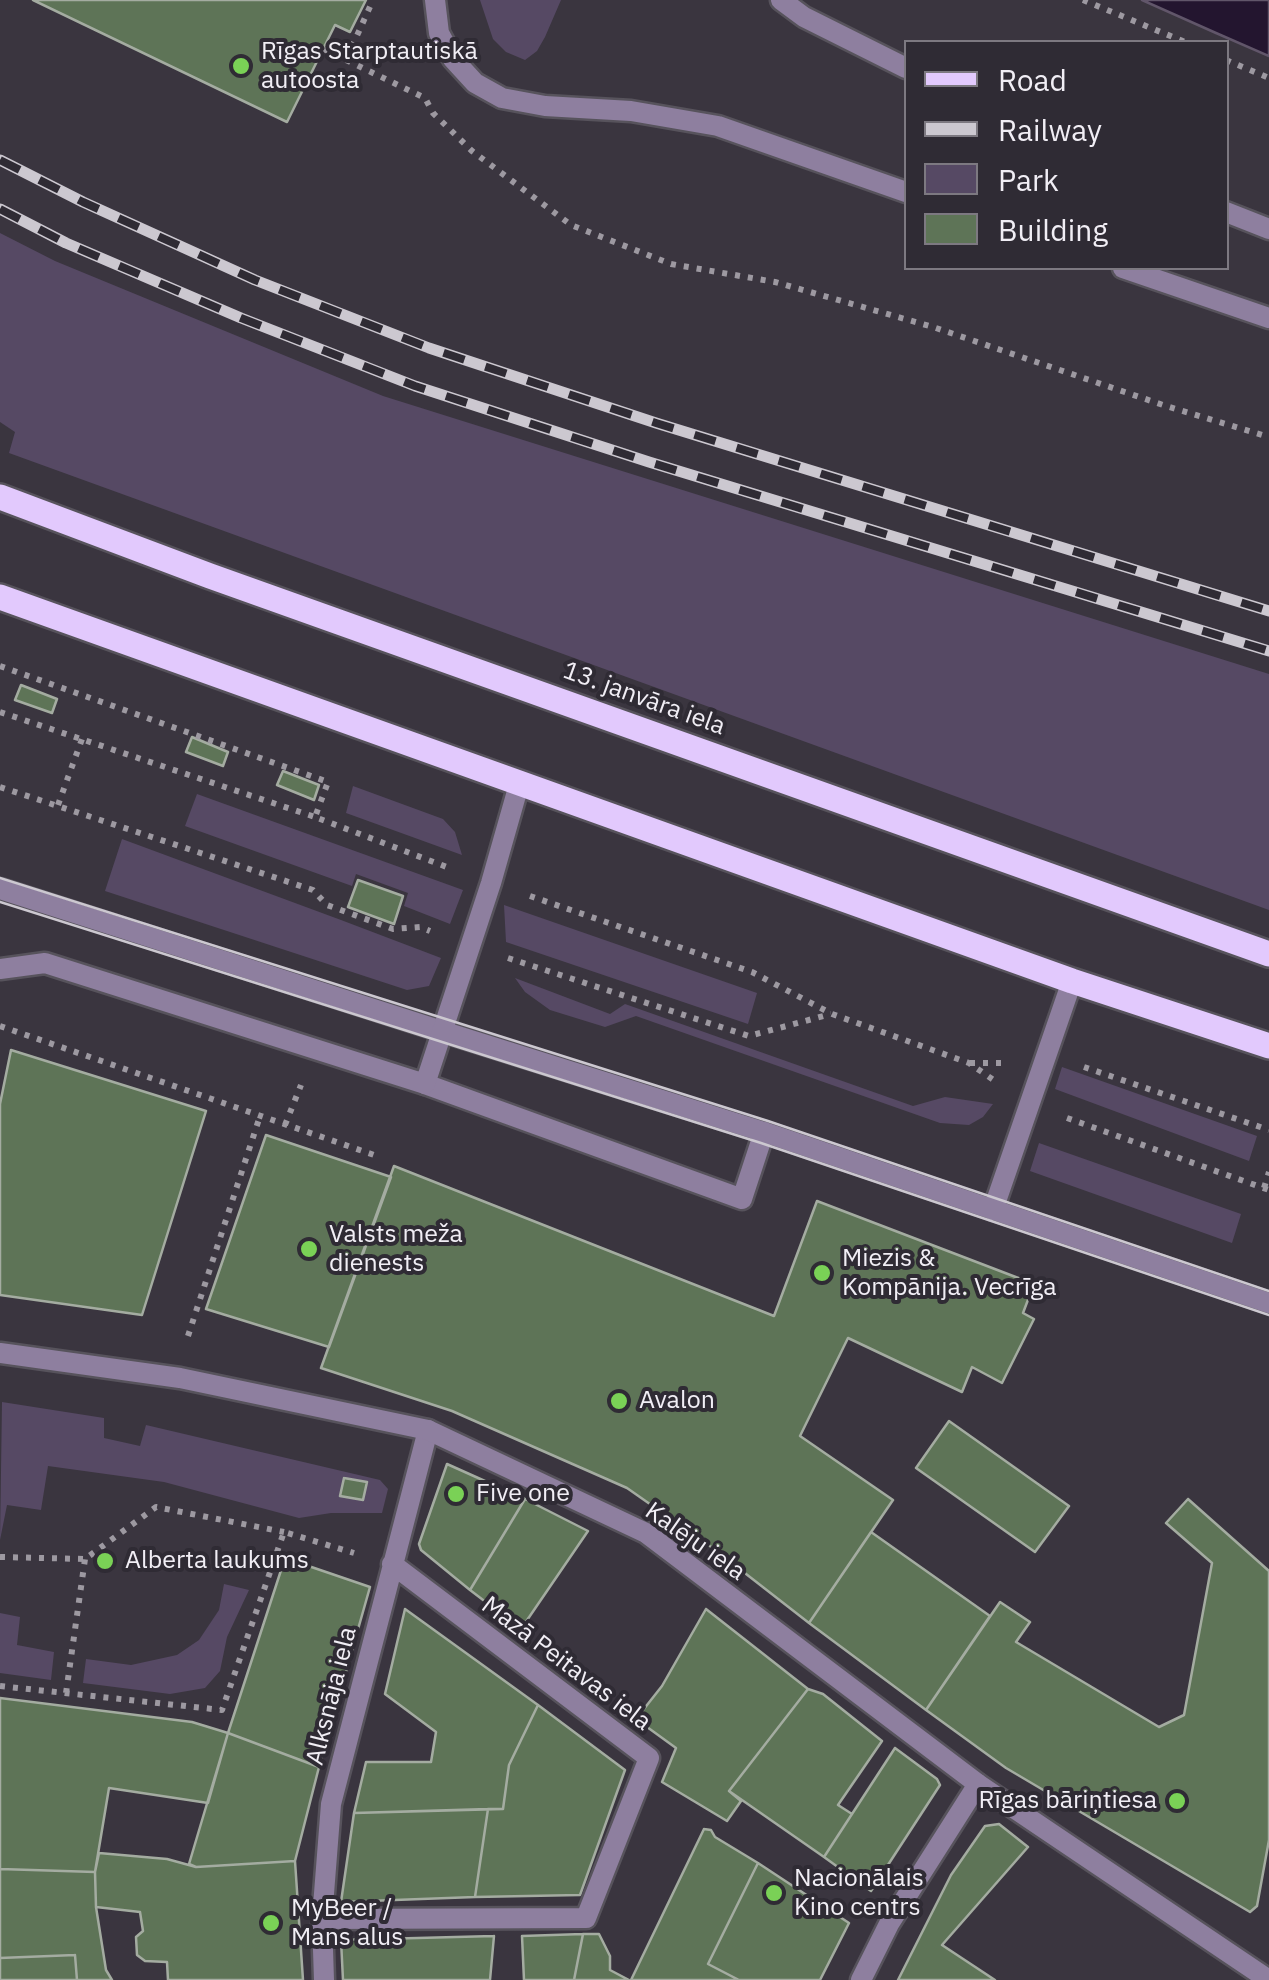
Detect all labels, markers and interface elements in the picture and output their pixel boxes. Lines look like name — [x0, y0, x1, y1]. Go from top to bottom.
place label: Rīgas Starptautiskā autoosta — [261, 37, 478, 96]
legend — [904, 40, 1229, 270]
marker: Rīgas Starptautiskā autoosta — [230, 55, 252, 77]
text: Road — [998, 60, 1067, 99]
text: Railway — [998, 110, 1102, 149]
text: Park — [998, 160, 1059, 199]
text: Building — [998, 210, 1108, 249]
street label: 13. janvāra iela — [559, 656, 729, 742]
place label: Valsts meža dienests — [329, 1220, 463, 1279]
marker: Valsts meža dienests — [298, 1238, 320, 1260]
place label: Miezis & Kompānija. Vecrīga — [842, 1244, 1057, 1303]
marker: Miezis & Kompānija. Vecrīga — [811, 1262, 833, 1284]
place label: Avalon — [639, 1386, 715, 1416]
marker: Avalon — [608, 1390, 630, 1412]
place label: Five one — [476, 1479, 570, 1509]
marker: Five one — [445, 1483, 467, 1505]
street label: Kalēju iela — [639, 1496, 751, 1588]
place label: Alberta laukums — [125, 1546, 309, 1576]
marker: Alberta laukums — [94, 1550, 116, 1572]
street label: Mazā Peitavas iela — [475, 1590, 657, 1738]
street label: Alksnāja iela — [300, 1624, 364, 1768]
place label: Rīgas bāriņtiesa — [978, 1786, 1157, 1816]
marker: Rīgas bāriņtiesa — [1166, 1790, 1188, 1812]
place label: Nacionālais Kino centrs — [794, 1864, 924, 1923]
marker: Nacionālais Kino centrs — [763, 1882, 785, 1904]
place label: MyBeer / Mans alus — [291, 1894, 403, 1953]
marker: MyBeer / Mans alus — [260, 1912, 282, 1934]

